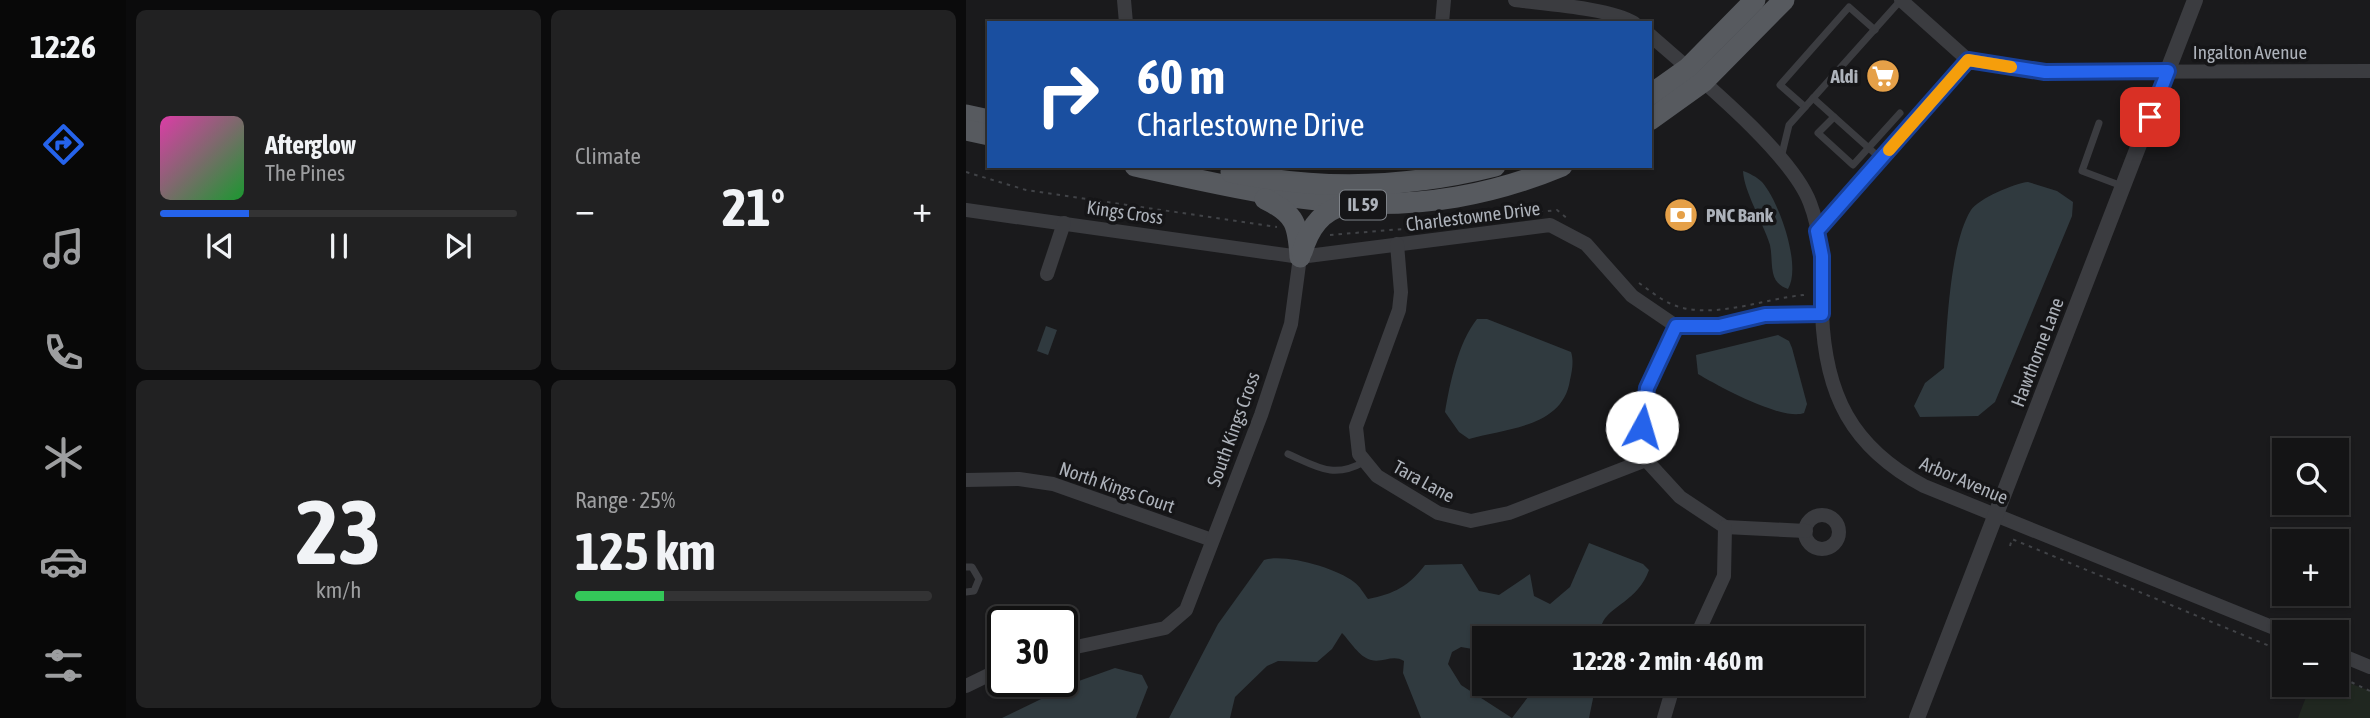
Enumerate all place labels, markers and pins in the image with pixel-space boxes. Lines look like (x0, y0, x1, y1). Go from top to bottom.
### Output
supermarket icon: Aldi (1864, 57, 1902, 95)
place label: Aldi (1829, 65, 1858, 87)
pin (2120, 87, 2180, 147)
bank icon: PNC Bank (1662, 196, 1700, 234)
place label: PNC Bank (1706, 204, 1774, 226)

